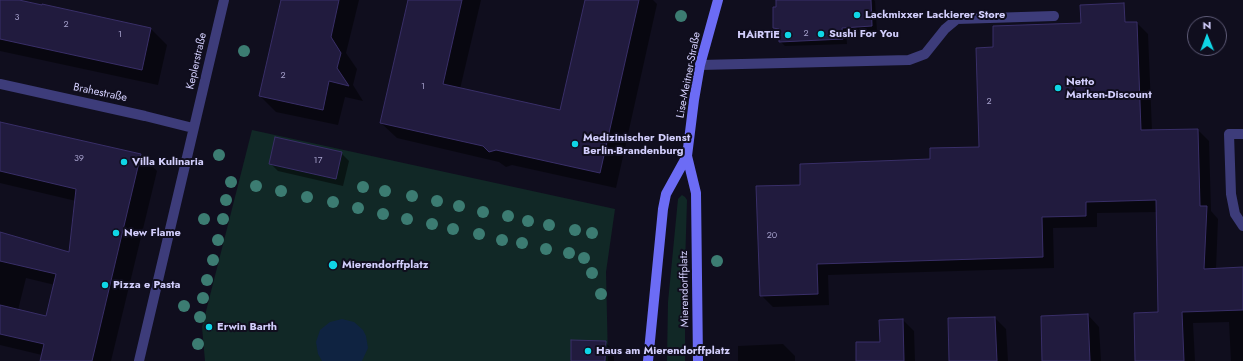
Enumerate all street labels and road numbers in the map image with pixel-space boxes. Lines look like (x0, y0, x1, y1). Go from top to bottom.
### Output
street label: Keplerstraße (184, 31, 210, 91)
street label: Lise-Meitner-Straße (674, 31, 704, 119)
street label: Brahestraße (72, 81, 128, 105)
street label: Mierendorffplatz (678, 251, 692, 327)

